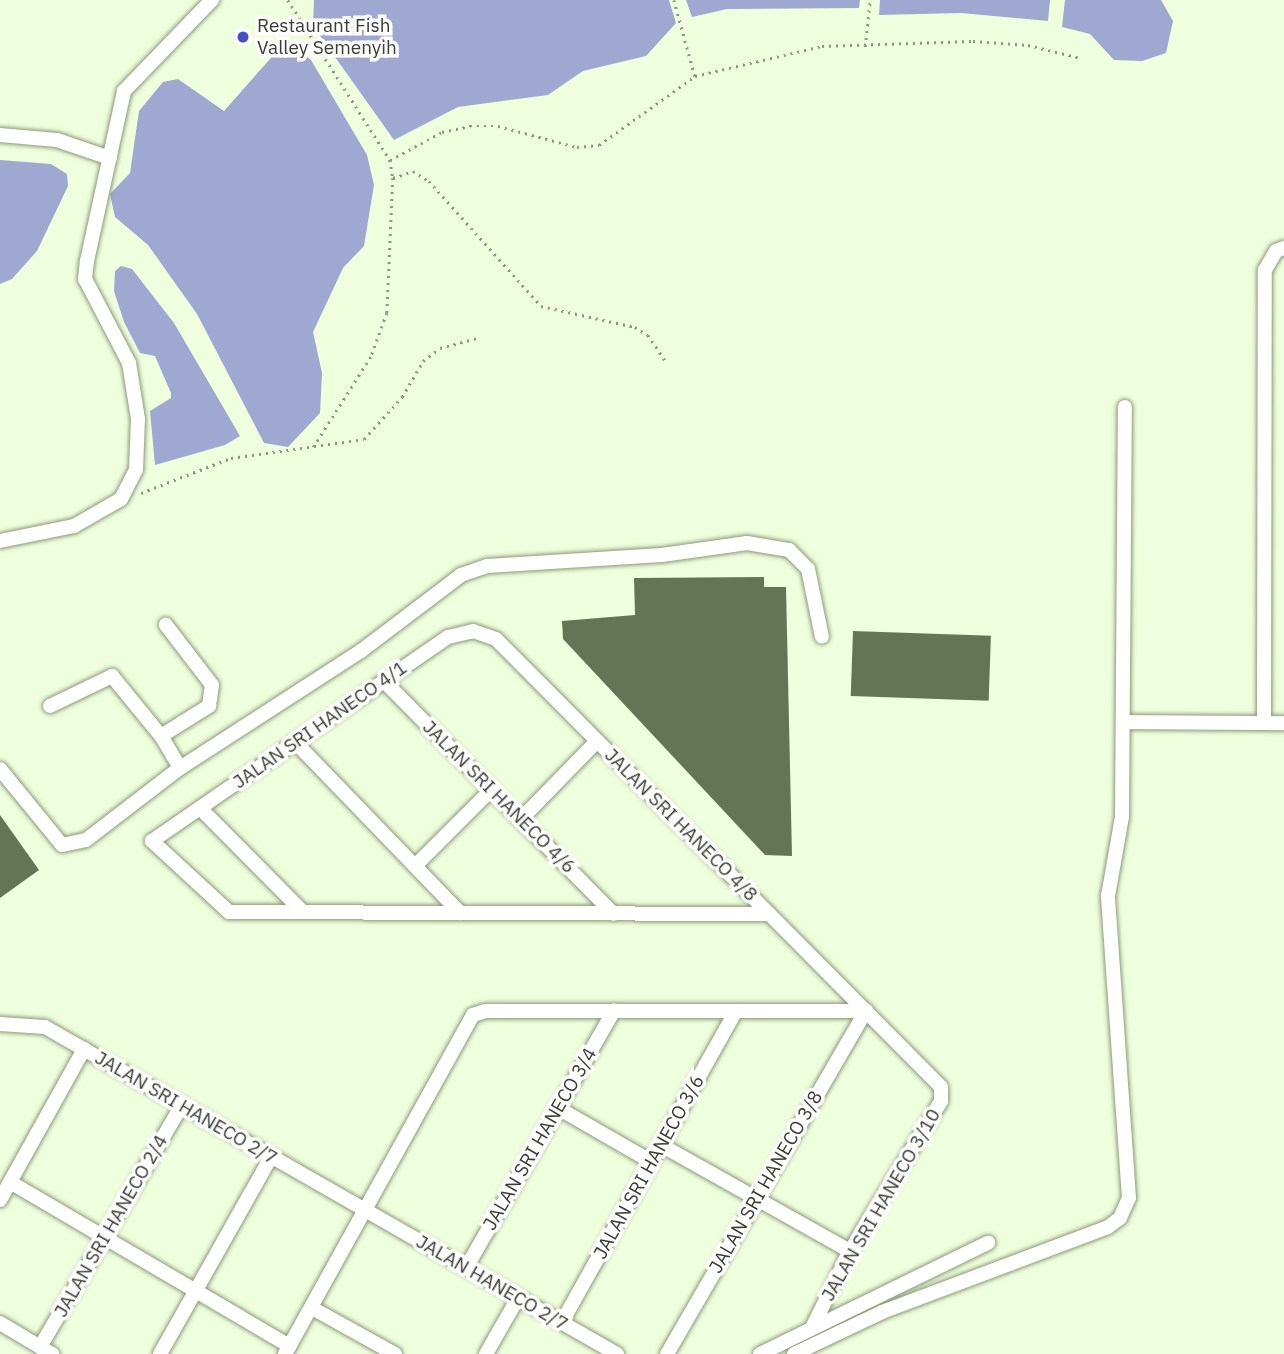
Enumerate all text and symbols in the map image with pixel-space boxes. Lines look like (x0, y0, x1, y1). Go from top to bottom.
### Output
place label: Restaurant Fish Valley Semenyih (257, 15, 397, 59)
marker: Restaurant Fish Valley Semenyih (235, 29, 251, 45)
street label: JALAN SRI HANECO 4/1 (229, 656, 411, 794)
street label: JALAN SRI HANECO 4/6 (418, 716, 580, 878)
street label: JALAN SRI HANECO 4/8 (600, 744, 762, 906)
street label: JALAN SRI HANECO 3/4 (478, 1044, 602, 1234)
street label: JALAN SRI HANECO 2/7 (91, 1046, 281, 1170)
street label: JALAN SRI HANECO 3/6 (589, 1071, 709, 1263)
street label: JALAN SRI HANECO 3/8 (704, 1087, 828, 1277)
street label: JALAN SRI HANECO 3/10 (817, 1105, 945, 1305)
street label: JALAN SRI HANECO 2/4 (49, 1131, 173, 1321)
street label: JALAN HANECO 2/7 (412, 1230, 572, 1336)

